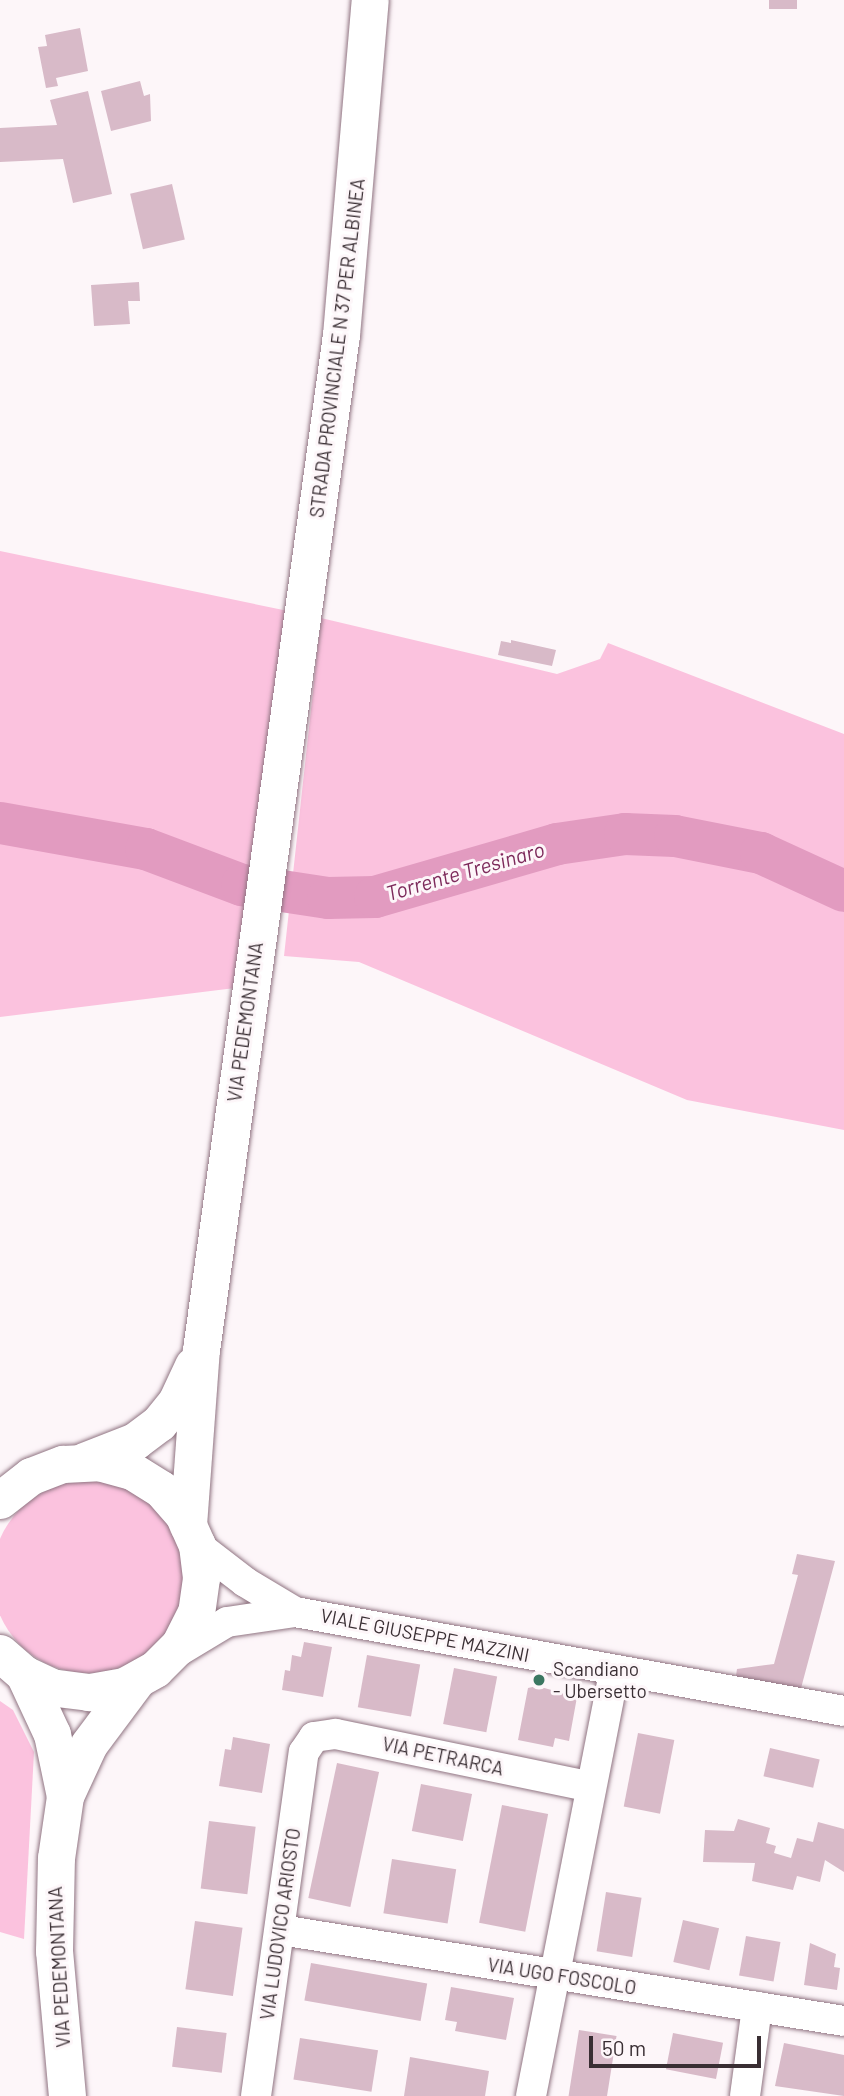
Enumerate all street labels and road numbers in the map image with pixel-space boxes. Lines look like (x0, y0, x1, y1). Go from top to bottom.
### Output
street label: STRADA PROVINCIALE N 37 PER ALBINEA (305, 177, 369, 519)
street label: VIA PEDEMONTANA (222, 941, 268, 1103)
street label: VIALE GIUSEPPE MAZZINI (319, 1604, 531, 1666)
street label: VIA PETRARCA (380, 1732, 506, 1780)
street label: VIA LUDOVICO ARIOSTO (255, 1827, 305, 2021)
street label: VIA PEDEMONTANA (43, 1886, 75, 2048)
street label: VIA UGO FOSCOLO (486, 1953, 638, 1999)

